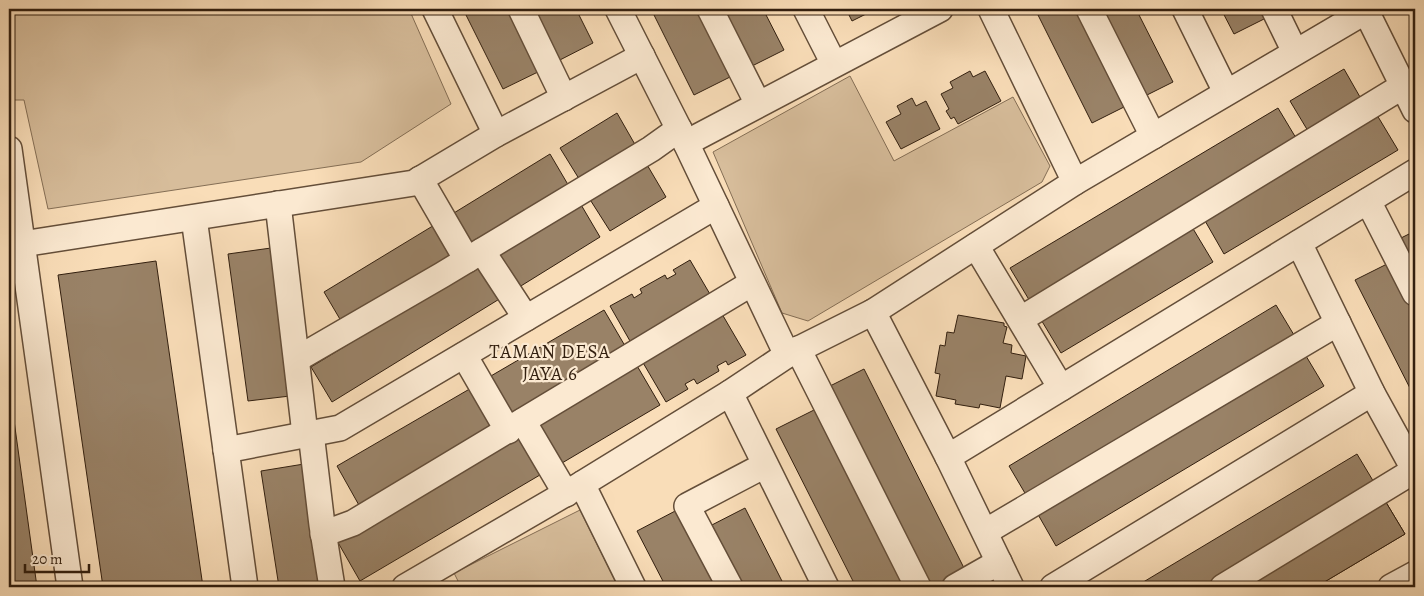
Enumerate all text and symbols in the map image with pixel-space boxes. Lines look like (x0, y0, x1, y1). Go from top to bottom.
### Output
district label: TAMAN DESA JAYA 6 (489, 339, 611, 387)
scale bar (25, 541, 89, 573)
text: 20 m (32, 549, 63, 569)

